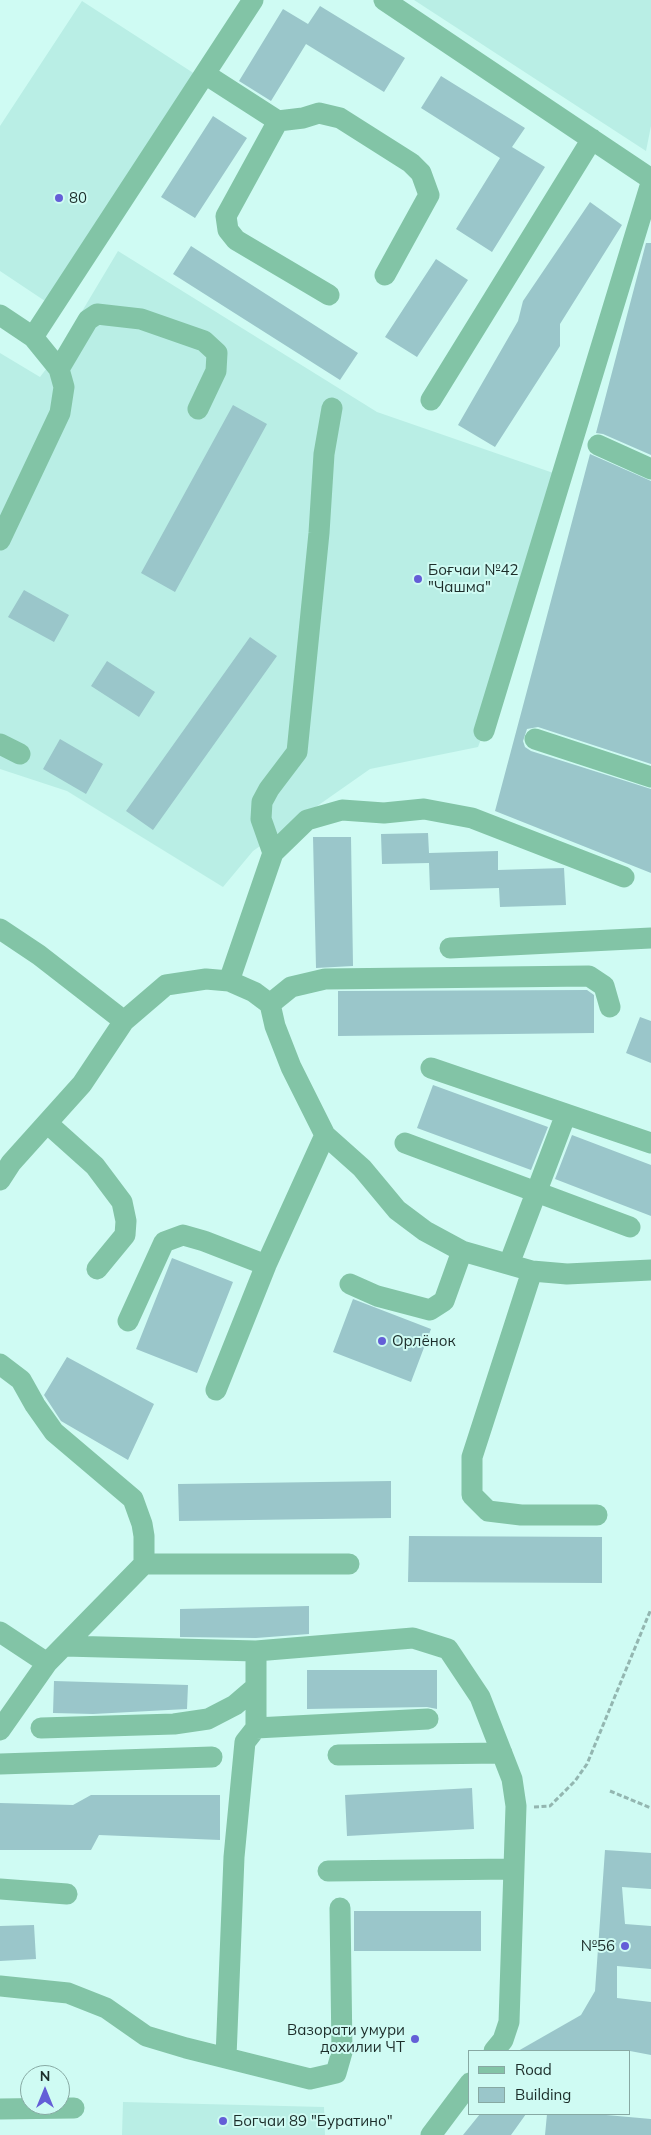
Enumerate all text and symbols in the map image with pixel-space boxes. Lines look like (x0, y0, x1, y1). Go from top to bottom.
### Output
place label: 80 (69, 189, 87, 207)
marker: 80 (53, 192, 65, 204)
place label: Боғчаи №42 "Чашма" (428, 561, 519, 596)
marker: Боғчаи №42 "Чашма" (412, 573, 424, 585)
place label: Орлёнок (392, 1332, 455, 1350)
marker: Орлёнок (376, 1335, 388, 1347)
place label: №56 (581, 1937, 615, 1955)
marker: №56 (619, 1940, 631, 1952)
place label: Вазорати умури дохилии ЧТ (287, 2021, 405, 2056)
marker: Вазорати умури дохилии ЧТ (409, 2033, 421, 2045)
legend (468, 2050, 631, 2115)
text: Road (515, 2060, 552, 2079)
north arrow (20, 2065, 70, 2115)
text: N (40, 2067, 50, 2085)
text: Building (515, 2085, 571, 2104)
place label: Богчаи 89 "Буратино" (233, 2112, 393, 2130)
marker: Богчаи 89 "Буратино" (217, 2115, 229, 2127)

